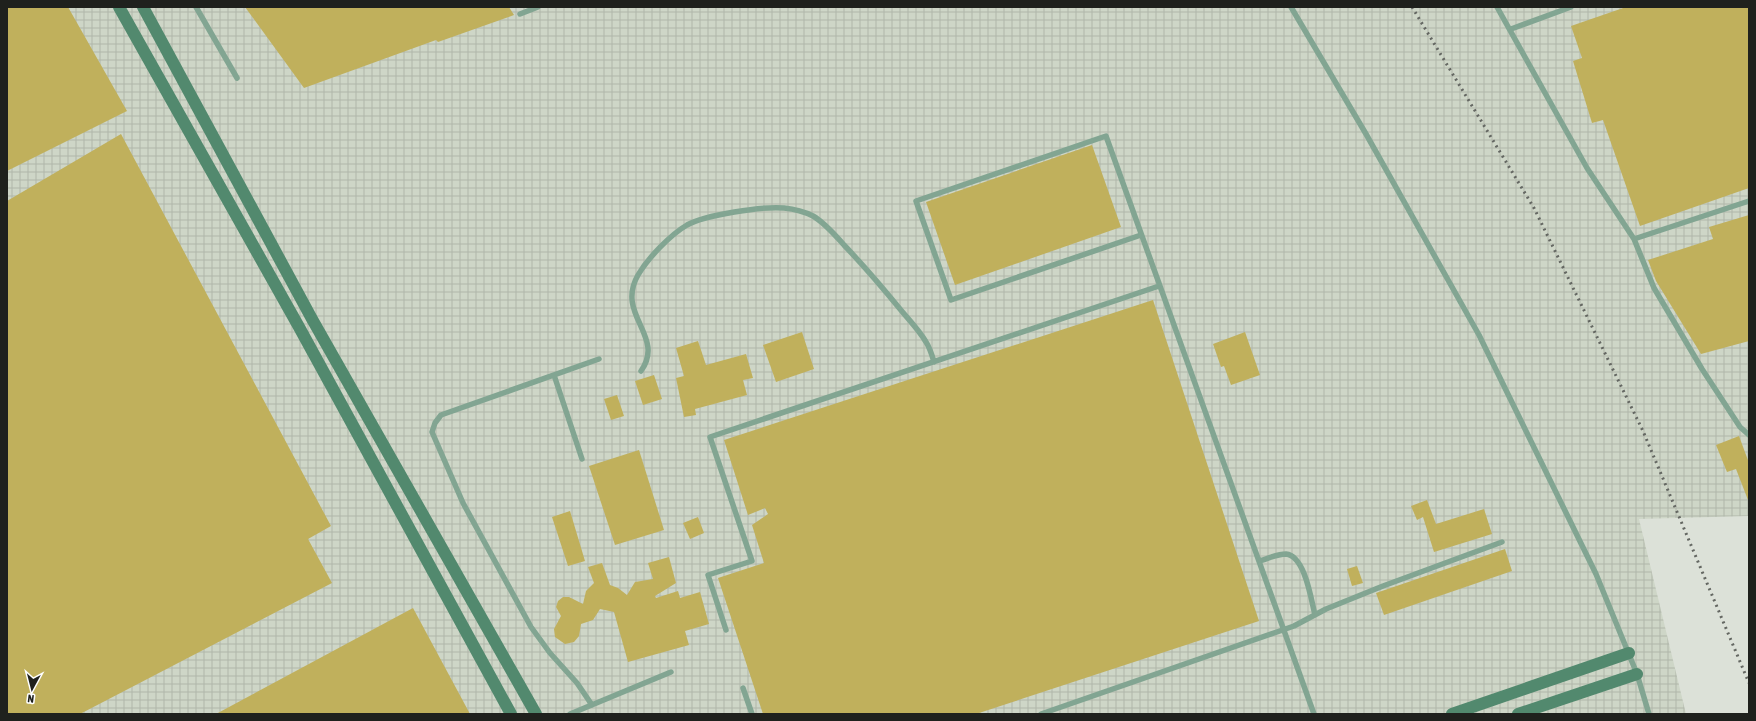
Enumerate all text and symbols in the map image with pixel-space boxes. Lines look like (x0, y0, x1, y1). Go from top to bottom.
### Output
north arrow (12, 669, 52, 709)
text: N (27, 693, 35, 705)

